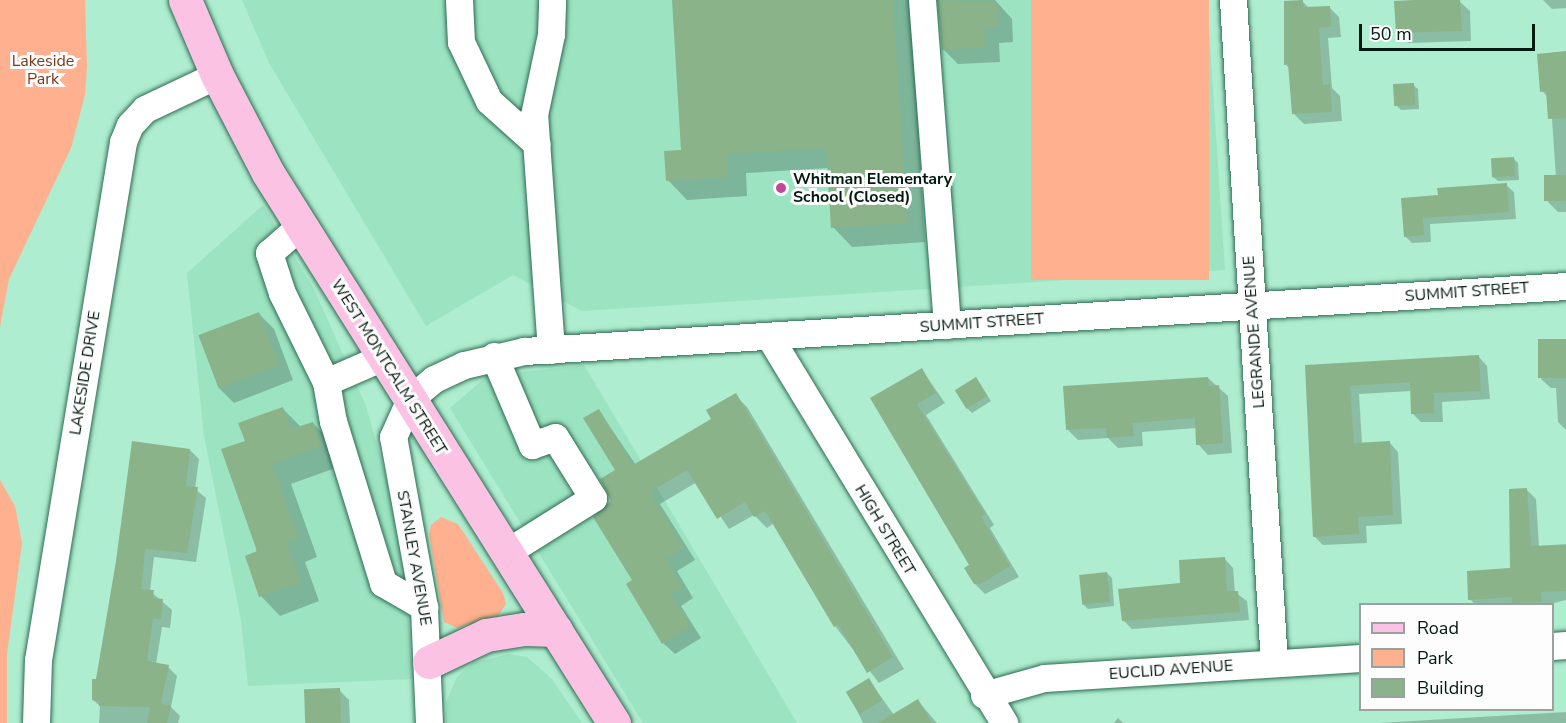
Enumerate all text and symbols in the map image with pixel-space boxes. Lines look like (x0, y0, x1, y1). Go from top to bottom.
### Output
scale bar (1362, 12, 1538, 50)
text: 50 m (1370, 22, 1412, 46)
park label: Lakeside Park (12, 51, 74, 89)
place label: Whitman Elementary School (Closed) (793, 169, 952, 207)
marker: Whitman Elementary School (Closed) (774, 181, 788, 195)
street label: LEGRANDE AVENUE (1239, 255, 1269, 409)
street label: WEST MONTCALM STREET (327, 276, 451, 458)
street label: SUMMIT STREET (1404, 278, 1530, 306)
street label: SUMMIT STREET (919, 309, 1045, 337)
street label: LAKESIDE DRIVE (66, 310, 104, 436)
street label: HIGH STREET (850, 481, 920, 579)
street label: STANLEY AVENUE (393, 489, 435, 627)
legend (1359, 603, 1554, 711)
text: Road (1417, 616, 1459, 640)
text: Park (1417, 646, 1453, 670)
street label: EUCLID AVENUE (1108, 656, 1234, 684)
text: Building (1417, 676, 1484, 700)

